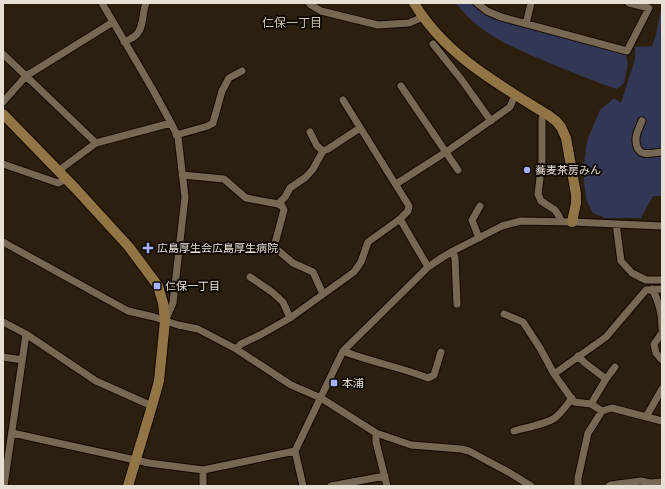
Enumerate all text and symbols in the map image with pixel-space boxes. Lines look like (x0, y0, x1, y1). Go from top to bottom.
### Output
district label: 仁保一丁目 (262, 15, 322, 30)
place label: 蕎麦茶房みん (535, 163, 601, 177)
marker: 蕎麦茶房みん (522, 165, 532, 175)
place label: 広島厚生会広島厚生病院 (157, 241, 278, 255)
marker: 広島厚生会広島厚生病院 (142, 242, 154, 254)
place label: 仁保一丁目 (165, 279, 220, 293)
marker: 仁保一丁目 (152, 281, 162, 291)
place label: 本浦 (342, 376, 364, 390)
marker: 本浦 (329, 378, 339, 388)

